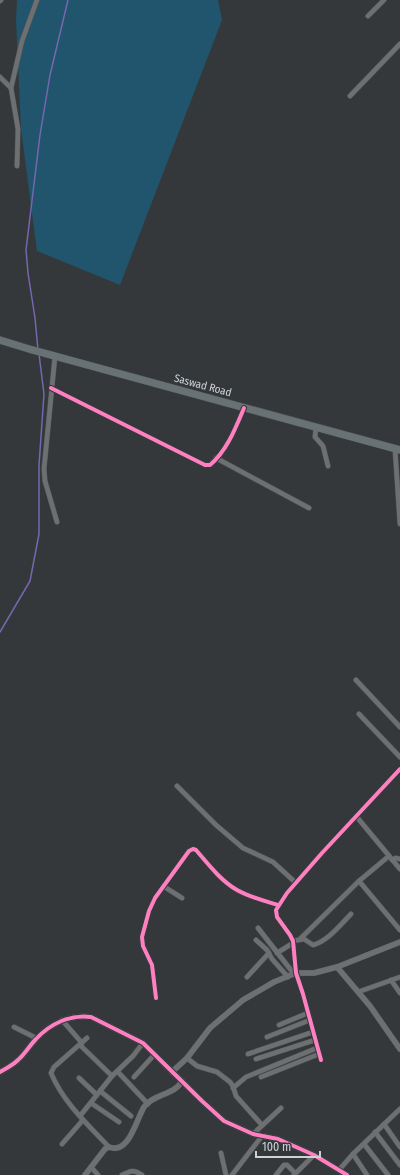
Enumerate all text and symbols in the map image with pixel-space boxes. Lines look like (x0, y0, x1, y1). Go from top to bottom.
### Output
street label: Saswad Road (173, 372, 233, 399)
scale bar (256, 1133, 320, 1159)
text: 100 m (262, 1140, 291, 1154)

